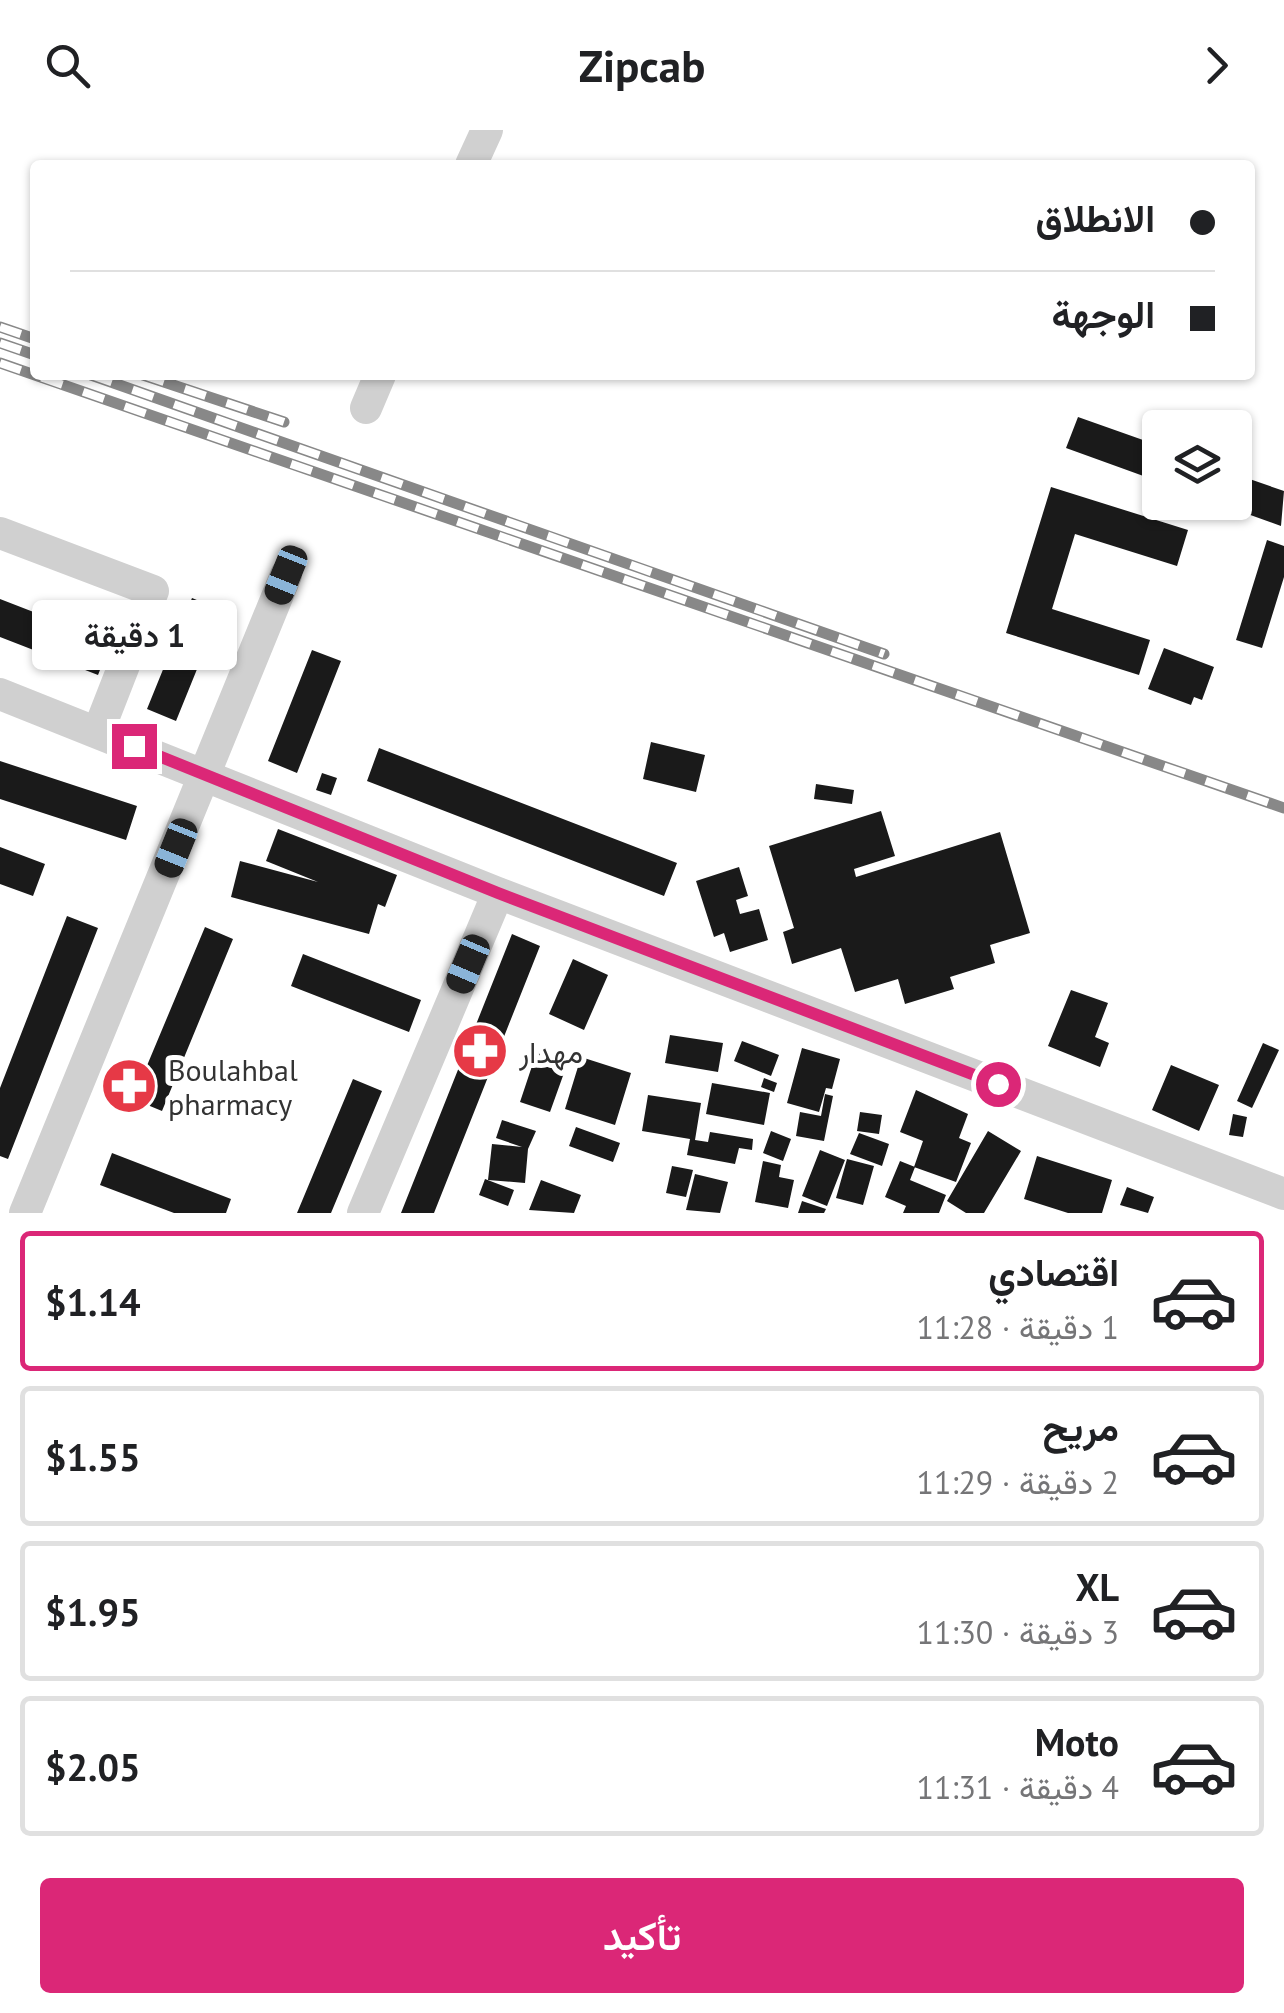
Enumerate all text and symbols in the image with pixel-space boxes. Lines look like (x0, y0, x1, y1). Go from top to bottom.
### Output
text: Zipcab (579, 36, 705, 94)
icon: search (40, 38, 95, 93)
icon: forward (1189, 38, 1244, 93)
text: الانطلاق (1036, 193, 1155, 242)
text: الوجهة (1052, 289, 1155, 338)
map controls (1142, 410, 1252, 520)
button: layers (1142, 410, 1252, 520)
car (261, 542, 311, 608)
callout: 1 دقيقة (32, 601, 236, 671)
text: 1 دقيقة (84, 614, 185, 656)
route end (112, 724, 157, 769)
car (151, 815, 201, 881)
car (442, 931, 494, 997)
pharmacy icon: مهدار (450, 1021, 510, 1081)
place label: مهدار (518, 1032, 583, 1071)
place label: Boulahbal pharmacy (168, 1050, 298, 1123)
pharmacy icon: Boulahbal pharmacy (99, 1056, 159, 1116)
route start (976, 1062, 1021, 1107)
text: اقتصادي (988, 1247, 1119, 1296)
icon: car (1149, 1256, 1239, 1346)
text: $1.14 (45, 1277, 141, 1326)
text: 1 دقيقة · 11:28 (917, 1306, 1119, 1348)
text: مريح (1043, 1402, 1119, 1451)
icon: car (1149, 1411, 1239, 1501)
text: $1.55 (45, 1432, 141, 1481)
text: 2 دقيقة · 11:29 (917, 1461, 1119, 1503)
text: XL (1075, 1562, 1119, 1611)
icon: car (1149, 1566, 1239, 1656)
text: $1.95 (45, 1587, 141, 1636)
text: 3 دقيقة · 11:30 (917, 1611, 1119, 1653)
text: Moto (1035, 1717, 1119, 1766)
icon: car (1149, 1721, 1239, 1811)
text: $2.05 (45, 1742, 141, 1791)
text: 4 دقيقة · 11:31 (917, 1766, 1119, 1808)
button: تأكيد (40, 1878, 1244, 1993)

